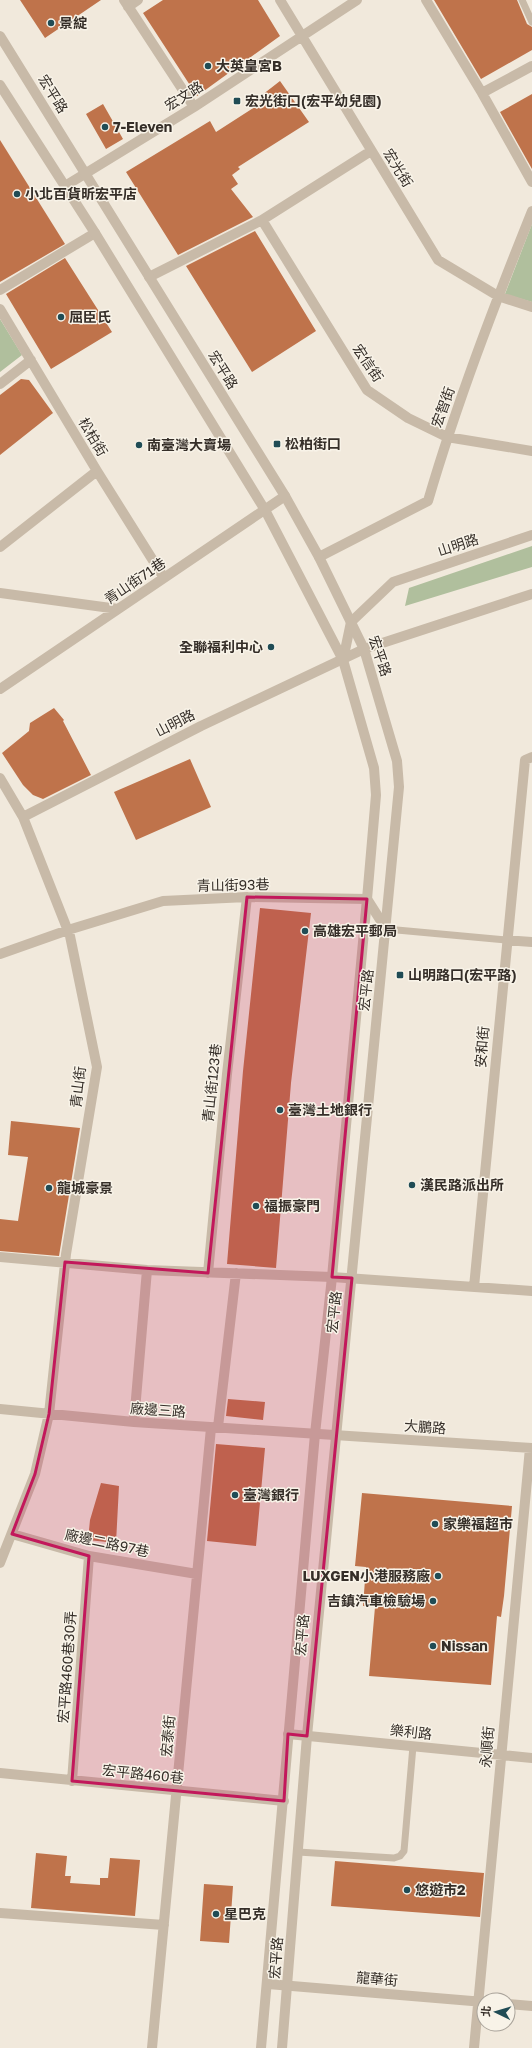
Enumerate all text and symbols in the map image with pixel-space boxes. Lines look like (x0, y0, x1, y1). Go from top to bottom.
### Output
place label: 景綻 (59, 14, 87, 31)
marker: 景綻 (46, 18, 56, 28)
place label: 大英皇宮B (216, 57, 282, 74)
marker: 大英皇宮B (203, 61, 213, 71)
street label: 宏平路 (35, 71, 72, 116)
street label: 宏文路 (161, 77, 206, 114)
place label: 宏光街口(宏平幼兒園) (245, 92, 382, 109)
marker: 宏光街口(宏平幼兒園) (232, 96, 242, 106)
place label: 7-Eleven (113, 118, 172, 135)
marker: 7-Eleven (100, 122, 110, 132)
street label: 宏光街 (380, 145, 417, 190)
place label: 小北百貨昕宏平店 (25, 185, 137, 202)
marker: 小北百貨昕宏平店 (12, 189, 22, 199)
place label: 屈臣氏 (69, 308, 111, 325)
marker: 屈臣氏 (56, 312, 66, 322)
street label: 宏信街 (350, 341, 387, 385)
street label: 宏平路 (205, 347, 242, 392)
street label: 宏智街 (427, 384, 458, 429)
street label: 松柏街 (75, 414, 112, 459)
place label: 松柏街口 (285, 435, 341, 452)
place label: 南臺灣大賣場 (147, 436, 231, 453)
marker: 松柏街口 (272, 439, 282, 449)
marker: 南臺灣大賣場 (134, 440, 144, 450)
street label: 山明路 (435, 530, 480, 559)
street label: 青山街71巷 (101, 554, 169, 607)
street label: 宏平路 (366, 633, 395, 678)
place label: 全聯福利中心 (179, 638, 263, 655)
marker: 全聯福利中心 (266, 642, 276, 652)
street label: 山明路 (152, 705, 197, 740)
street label: 青山街93巷 (197, 875, 269, 894)
place label: 高雄宏平郵局 (313, 922, 397, 939)
marker: 高雄宏平郵局 (300, 926, 310, 936)
place label: 山明路口(宏平路) (408, 966, 517, 983)
street label: 宏平路 (355, 968, 376, 1012)
marker: 山明路口(宏平路) (395, 970, 405, 980)
street label: 安和街 (471, 1025, 492, 1069)
street label: 青山街123巷 (199, 1043, 224, 1123)
street label: 青山街 (67, 1065, 88, 1109)
place label: 臺灣土地銀行 (288, 1101, 372, 1118)
marker: 臺灣土地銀行 (275, 1105, 285, 1115)
place label: 漢民路派出所 (420, 1176, 504, 1193)
place label: 龍城豪景 (57, 1179, 113, 1196)
marker: 漢民路派出所 (407, 1180, 417, 1190)
marker: 龍城豪景 (44, 1183, 54, 1193)
place label: 福振豪門 (264, 1197, 320, 1214)
marker: 福振豪門 (251, 1201, 261, 1211)
street label: 宏平路 (323, 1290, 344, 1334)
street label: 廠邊三路 (130, 1399, 187, 1420)
street label: 大鵬路 (403, 1417, 447, 1436)
place label: 臺灣銀行 (243, 1486, 299, 1503)
marker: 臺灣銀行 (230, 1490, 240, 1500)
place label: 家樂福超市 (443, 1515, 513, 1532)
marker: 家樂福超市 (430, 1519, 440, 1529)
street label: 廠邊二路97巷 (63, 1525, 151, 1560)
place label: LUXGEN小港服務廠 (302, 1567, 430, 1584)
marker: LUXGEN小港服務廠 (433, 1571, 443, 1581)
place label: 吉鎮汽車檢驗場 (327, 1592, 425, 1609)
marker: 吉鎮汽車檢驗場 (428, 1596, 438, 1606)
street label: 宏平路460巷30弄 (54, 1610, 79, 1724)
street label: 宏平路 (291, 1613, 312, 1657)
place label: Nissan (441, 1637, 488, 1654)
marker: Nissan (428, 1641, 438, 1651)
street label: 宏泰街 (157, 1714, 178, 1758)
street label: 樂利路 (389, 1721, 433, 1742)
street label: 永順街 (476, 1725, 497, 1769)
street label: 宏平路460巷 (102, 1761, 185, 1786)
place label: 悠遊市2 (415, 1881, 466, 1898)
marker: 悠遊市2 (402, 1885, 412, 1895)
place label: 星巴克 (224, 1905, 266, 1922)
marker: 星巴克 (211, 1909, 221, 1919)
street label: 宏平路 (266, 1936, 285, 1980)
street label: 龍華街 (355, 1968, 399, 1989)
north arrow (476, 1992, 516, 2032)
text: 北 (479, 2005, 492, 2017)

